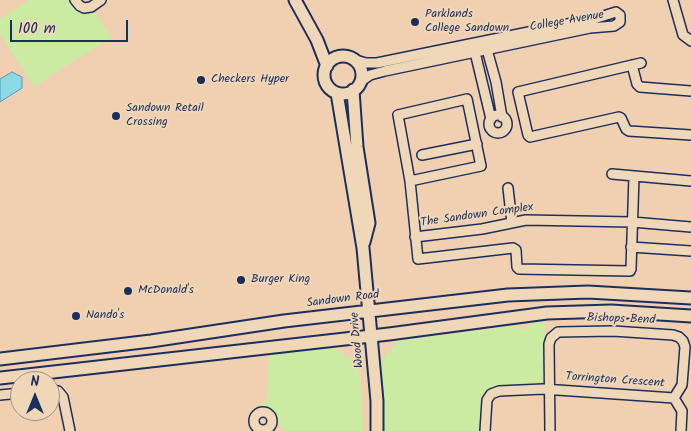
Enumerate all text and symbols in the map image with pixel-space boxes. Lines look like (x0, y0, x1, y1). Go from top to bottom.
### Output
place label: Parklands College Sandown (425, 8, 509, 36)
street label: College Avenue (529, 8, 605, 36)
scale bar (12, 10, 130, 42)
marker: Parklands College Sandown (409, 16, 421, 28)
text: 100 m (18, 17, 56, 41)
place label: Checkers Hyper (211, 73, 289, 87)
marker: Checkers Hyper (195, 74, 207, 86)
place label: Sandown Retail Crossing (126, 102, 204, 130)
marker: Sandown Retail Crossing (110, 110, 122, 122)
street label: The Sandown Complex (420, 201, 534, 231)
place label: Burger King (251, 273, 310, 287)
marker: Burger King (235, 274, 247, 286)
place label: McDonald's (138, 284, 194, 298)
marker: McDonald's (122, 285, 134, 297)
street label: Sandown Road (306, 288, 380, 312)
place label: Nando's (86, 309, 124, 323)
marker: Nando's (70, 310, 82, 322)
street label: Wood Drive (348, 311, 368, 369)
street label: Bishops Bend (586, 312, 656, 328)
street label: Torrington Crescent (565, 370, 665, 392)
north arrow (10, 371, 60, 421)
text: N (31, 371, 39, 393)

